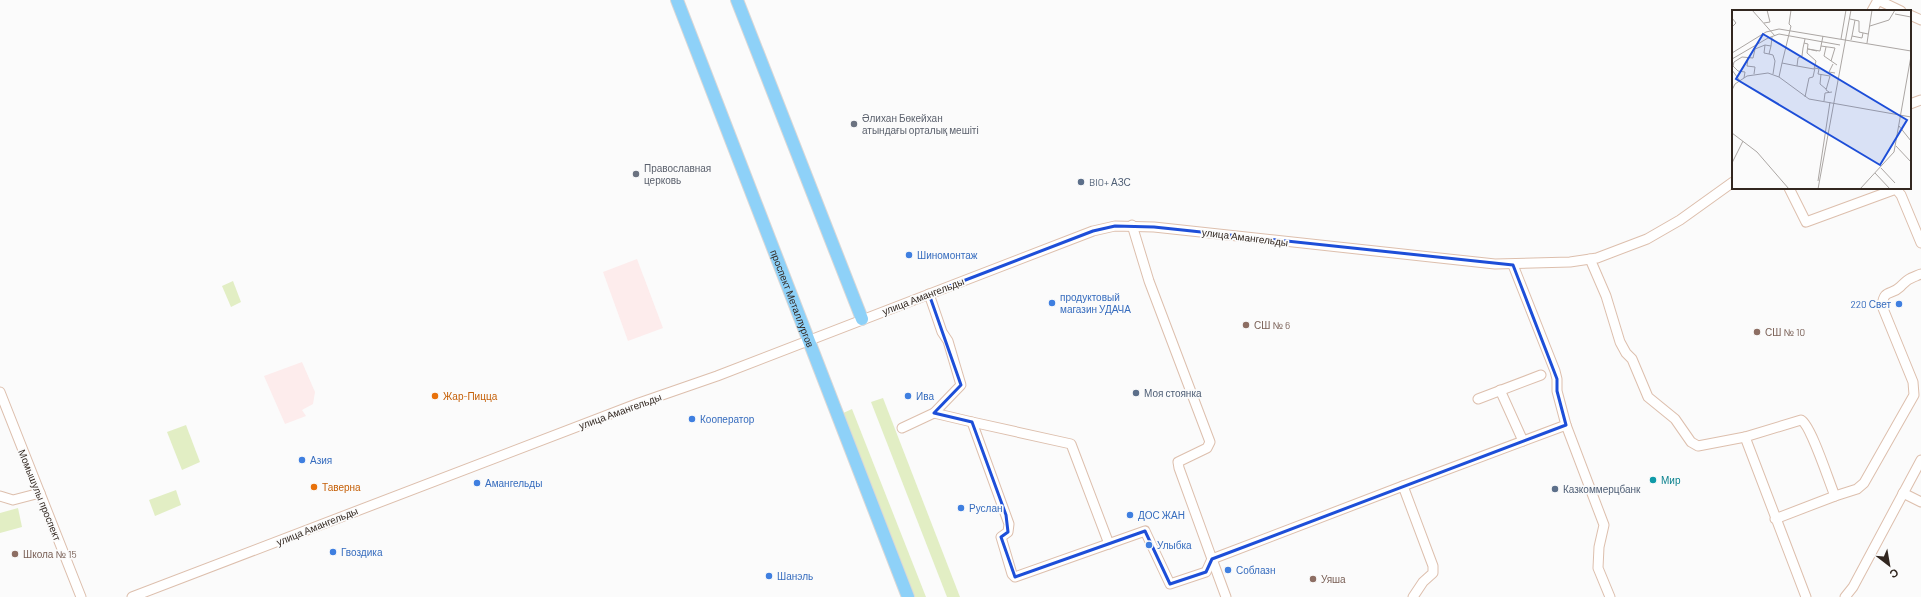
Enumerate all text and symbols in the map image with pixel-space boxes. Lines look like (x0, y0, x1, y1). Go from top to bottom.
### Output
inset map (1732, 10, 1911, 189)
place label: Әлихан Бөкейхан атындағы орталық мешіті (862, 112, 979, 136)
marker: Әлихан Бөкейхан атындағы орталық мешіті (849, 119, 859, 129)
place label: Православная церковь (644, 162, 711, 186)
marker: Православная церковь (631, 169, 641, 179)
place label: BIO+ АЗС (1089, 176, 1131, 188)
marker: BIO+ АЗС (1076, 177, 1086, 187)
street label: улица Амангельды (1201, 226, 1289, 248)
street label: проспект Металлургов (768, 248, 817, 349)
place label: Шиномонтаж (917, 249, 978, 261)
marker: Шиномонтаж (904, 250, 914, 260)
street label: улица Амангельды (880, 275, 966, 317)
place label: продуктовый магазин УДАЧА (1060, 291, 1131, 315)
marker: продуктовый магазин УДАЧА (1047, 298, 1057, 308)
place label: 220 Свет (1850, 298, 1891, 310)
marker: 220 Свет (1894, 299, 1904, 309)
place label: СШ № 6 (1254, 319, 1290, 331)
marker: СШ № 6 (1241, 320, 1251, 330)
place label: СШ № 10 (1765, 326, 1805, 338)
marker: СШ № 10 (1752, 327, 1762, 337)
place label: Моя стоянка (1144, 387, 1202, 399)
marker: Моя стоянка (1131, 388, 1141, 398)
place label: Жар-Пицца (443, 390, 498, 402)
place label: Ива (916, 390, 934, 402)
marker: Жар-Пицца (430, 391, 440, 401)
street label: улица Амангельды (577, 391, 663, 431)
marker: Ива (903, 391, 913, 401)
place label: Кооператор (700, 413, 755, 425)
marker: Кооператор (687, 414, 697, 424)
street label: Момышулы проспект (16, 448, 64, 543)
place label: Азия (310, 454, 332, 466)
marker: Азия (297, 455, 307, 465)
place label: Мир (1661, 474, 1681, 486)
marker: Мир (1648, 475, 1658, 485)
place label: Амангельды (485, 477, 542, 489)
marker: Амангельды (472, 478, 482, 488)
place label: Таверна (322, 481, 361, 493)
marker: Таверна (309, 482, 319, 492)
place label: Казкоммерцбанк (1563, 483, 1641, 495)
marker: Казкоммерцбанк (1550, 484, 1560, 494)
place label: Руслан (969, 502, 1002, 514)
marker: Руслан (956, 503, 966, 513)
street label: улица Амангельды (274, 504, 360, 548)
place label: ДОС ЖАН (1138, 509, 1185, 521)
marker: ДОС ЖАН (1125, 510, 1135, 520)
place label: Улыбка (1157, 539, 1192, 551)
marker: Улыбка (1144, 540, 1154, 550)
north arrow (1869, 545, 1909, 585)
place label: Гвоздика (341, 546, 383, 558)
marker: Гвоздика (328, 547, 338, 557)
place label: Школа № 15 (23, 548, 77, 560)
marker: Школа № 15 (10, 549, 20, 559)
place label: Соблазн (1236, 564, 1275, 576)
marker: Соблазн (1223, 565, 1233, 575)
text: С (1888, 566, 1901, 582)
place label: Шанэль (777, 570, 813, 582)
marker: Шанэль (764, 571, 774, 581)
place label: Уяша (1321, 573, 1346, 585)
marker: Уяша (1308, 574, 1318, 584)

